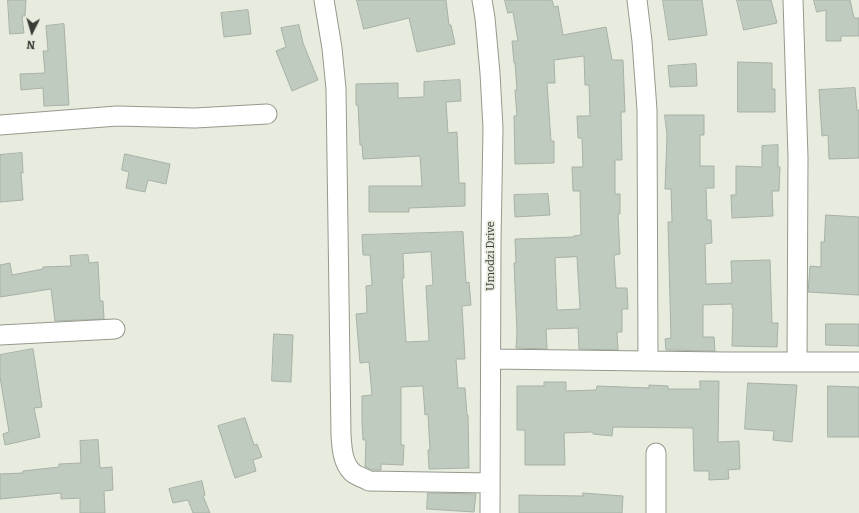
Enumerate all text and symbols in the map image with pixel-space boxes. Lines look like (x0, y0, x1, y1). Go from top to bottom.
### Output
north arrow (12, 12, 52, 52)
text: N (26, 38, 36, 51)
street label: Umodzi Drive (484, 221, 498, 291)

